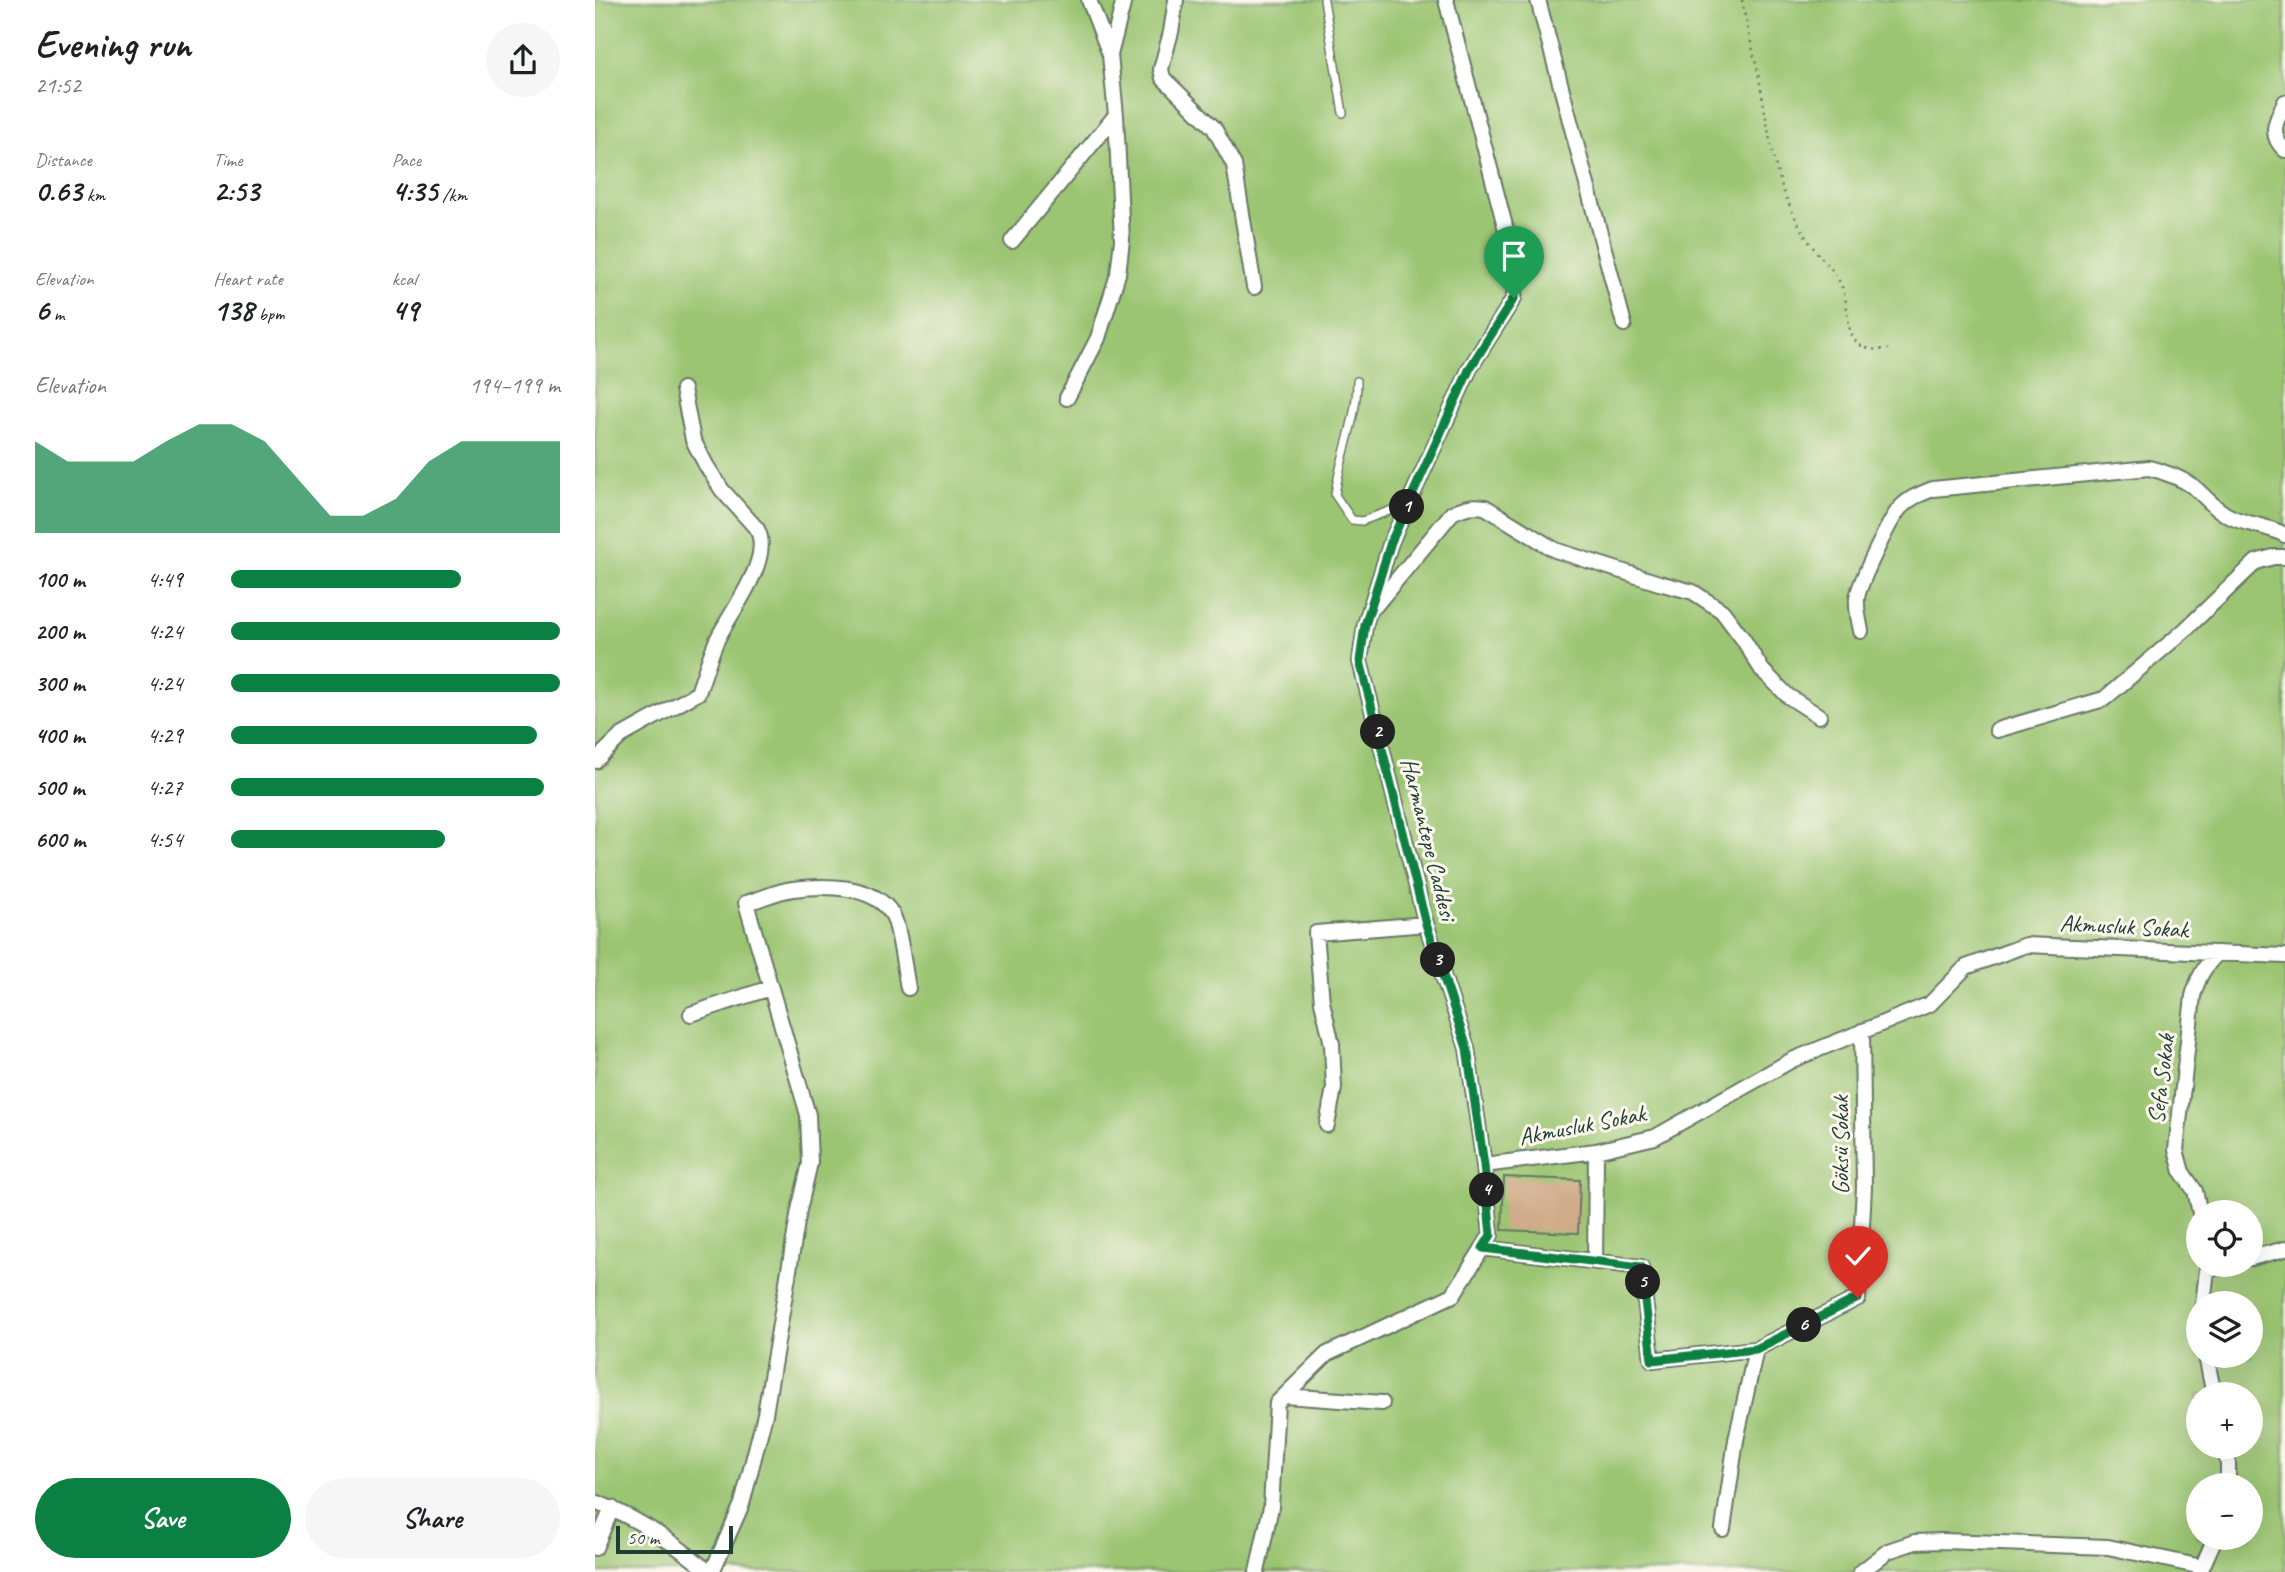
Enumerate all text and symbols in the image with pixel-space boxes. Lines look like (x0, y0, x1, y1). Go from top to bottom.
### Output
text: Evening run (35, 21, 191, 68)
button: share (486, 23, 560, 97)
text: 21:52 (35, 71, 81, 100)
text: Distance (35, 148, 92, 172)
text: Time (213, 148, 242, 172)
text: Pace (392, 148, 421, 172)
text: 0.63 (35, 172, 82, 210)
text: 2:53 (213, 172, 259, 210)
text: 4:35 (392, 172, 438, 210)
text: km (82, 183, 105, 207)
text: /km (438, 183, 467, 207)
pin (1484, 226, 1544, 298)
icon: arrive (1495, 237, 1533, 275)
text: Elevation (35, 267, 93, 291)
text: Heart rate (213, 267, 283, 291)
text: kcal (392, 267, 417, 291)
text: 6 (35, 291, 49, 329)
text: 138 (213, 291, 254, 329)
text: 49 (392, 291, 418, 329)
text: m (49, 302, 64, 326)
text: bpm (254, 302, 285, 326)
text: Elevation (35, 371, 106, 400)
text: 194–199 m (469, 371, 560, 400)
pin: 1 (1389, 490, 1425, 524)
text: 1 (1402, 494, 1411, 518)
text: 100 m (35, 565, 85, 594)
text: 4:49 (147, 565, 183, 594)
text: 200 m (35, 617, 85, 646)
text: 4:24 (147, 617, 183, 646)
text: 300 m (35, 669, 85, 698)
text: 4:24 (147, 669, 183, 698)
pin: 2 (1361, 714, 1395, 750)
text: 2 (1373, 719, 1382, 743)
text: 400 m (35, 721, 85, 750)
text: 4:29 (147, 721, 183, 750)
street label: Harmantepe Caddesi (1394, 755, 1464, 926)
text: 500 m (35, 773, 84, 802)
text: 4:27 (147, 773, 183, 802)
text: 600 m (35, 825, 85, 854)
text: 4:54 (147, 825, 183, 854)
street label: Akmusluk Sokak (2059, 908, 2191, 944)
pin: 3 (1421, 942, 1455, 978)
text: 3 (1433, 947, 1442, 971)
street label: Sefa Sokak (2141, 1031, 2182, 1125)
street label: Göksü Sokak (1825, 1093, 1855, 1194)
street label: Akmusluk Sokak (1516, 1098, 1650, 1152)
pin: 4 (1469, 1172, 1505, 1208)
text: 4 (1482, 1177, 1491, 1201)
map controls (2186, 1200, 2263, 1550)
button: locate (2186, 1200, 2263, 1277)
pin (1828, 1226, 1888, 1298)
icon: check (1839, 1237, 1877, 1275)
pin: 5 (1625, 1264, 1661, 1300)
text: 5 (1638, 1269, 1647, 1293)
button: layers (2186, 1291, 2263, 1368)
pin: 6 (1787, 1308, 1821, 1342)
text: 6 (1799, 1312, 1808, 1336)
button: + (2186, 1382, 2263, 1459)
button: − (2186, 1473, 2263, 1550)
button: Save (35, 1478, 291, 1558)
button: Share (305, 1478, 560, 1558)
scale bar (616, 1523, 733, 1555)
text: 50 m (627, 1526, 659, 1550)

